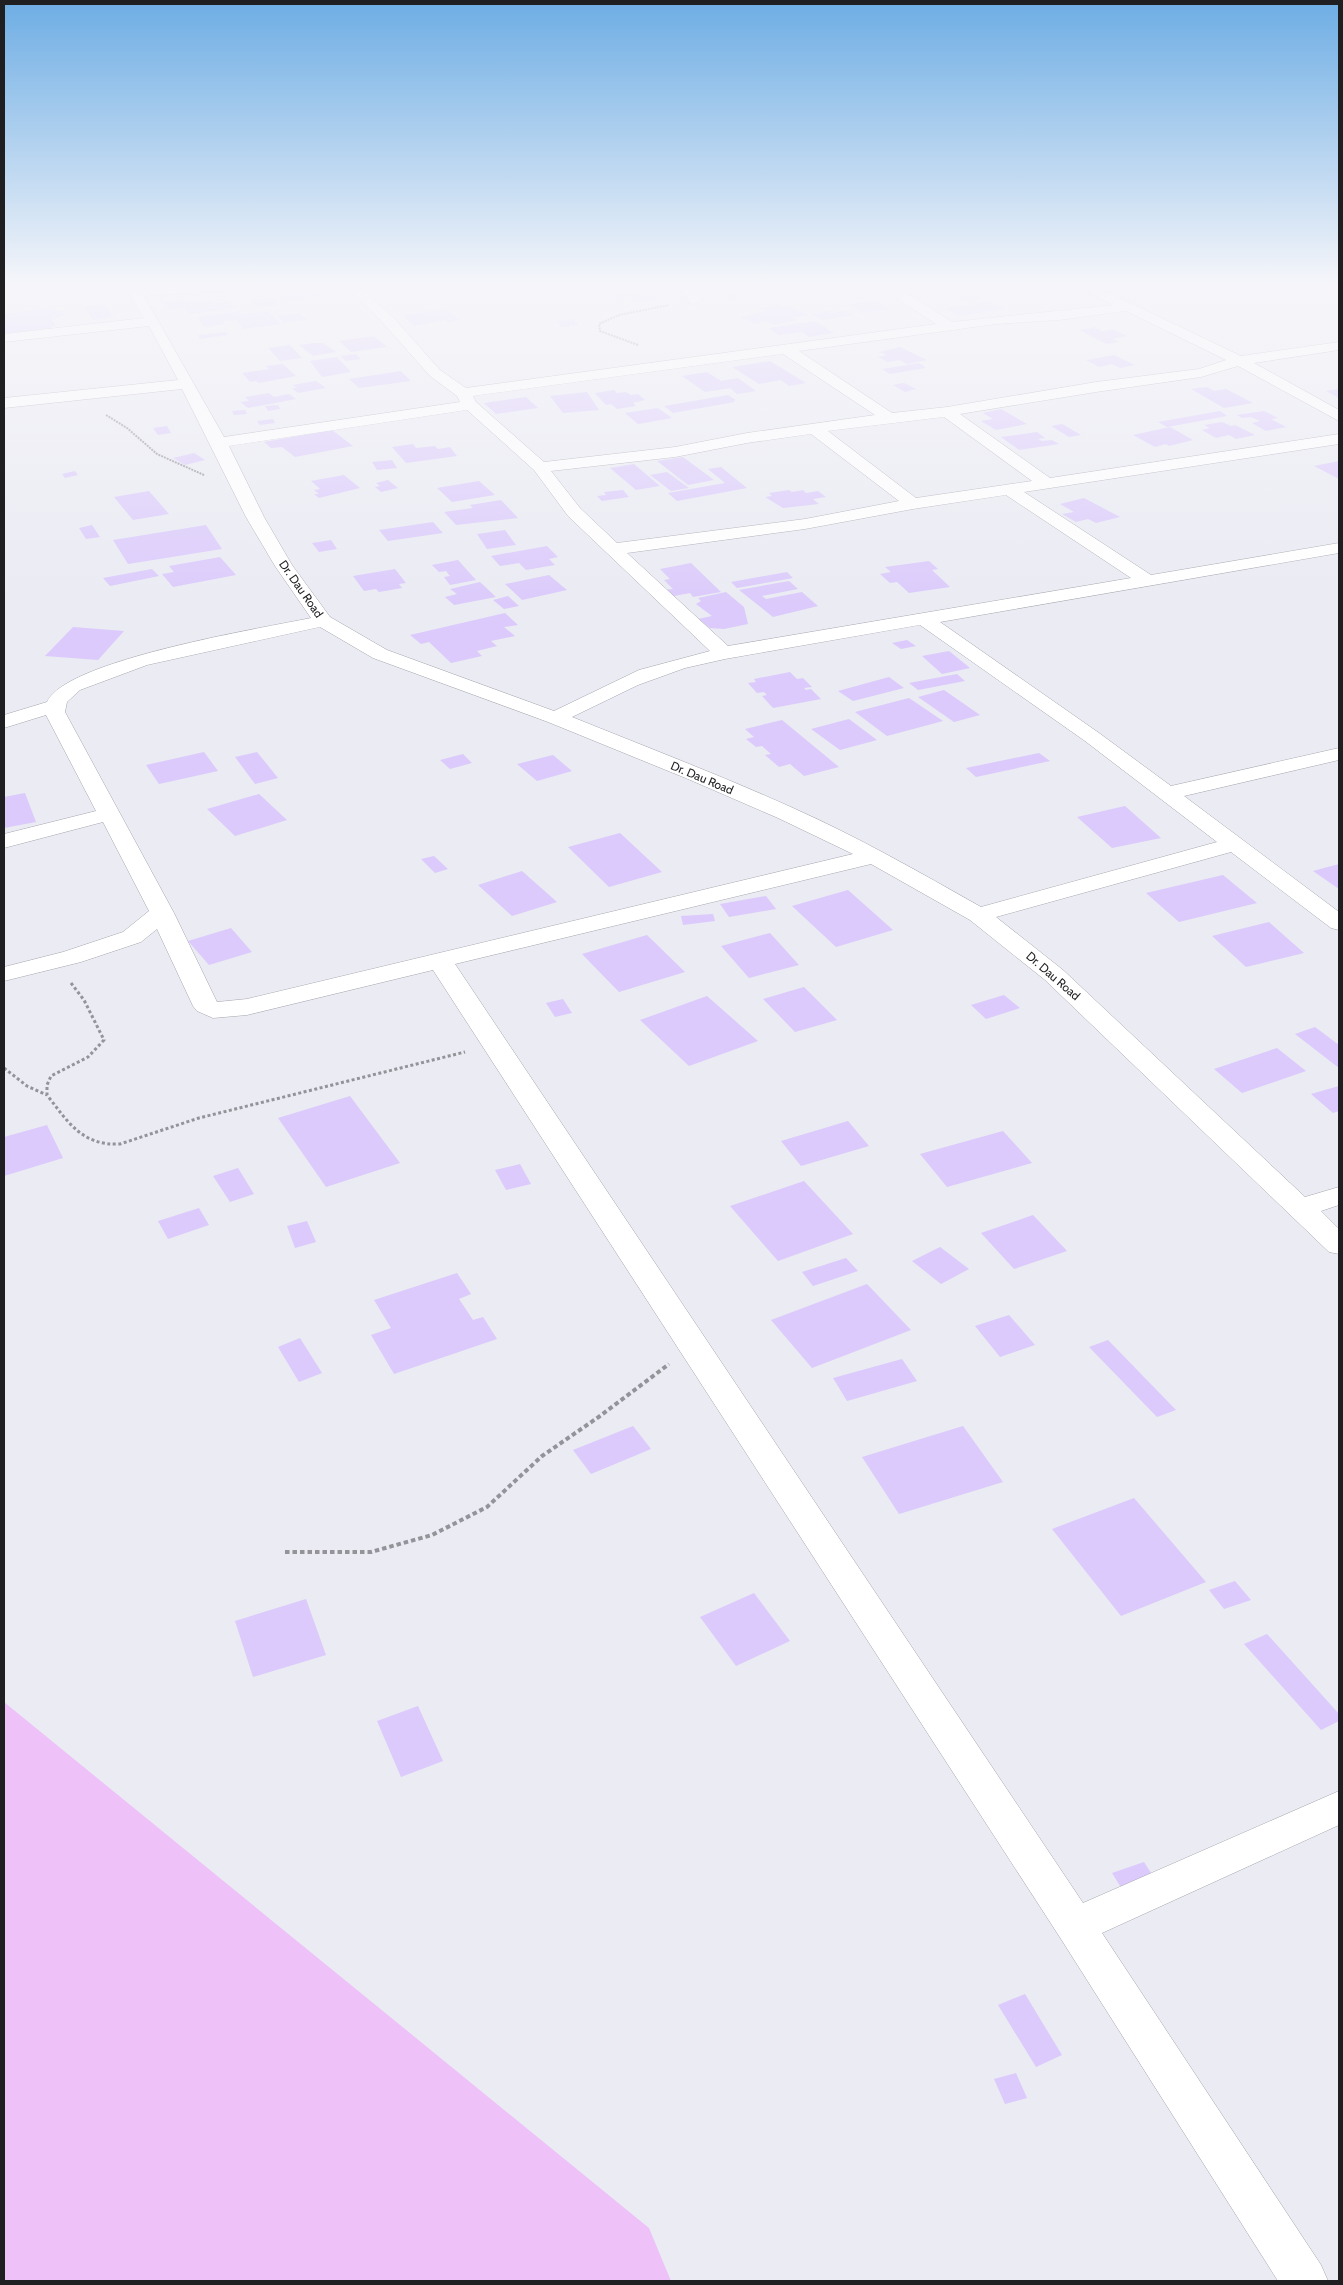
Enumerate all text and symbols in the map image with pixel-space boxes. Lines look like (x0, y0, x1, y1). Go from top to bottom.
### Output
street label: Dr. Dau Road (276, 557, 327, 620)
street label: Dr. Dau Road (669, 758, 736, 797)
street label: Dr. Dau Road (1023, 948, 1083, 1003)

